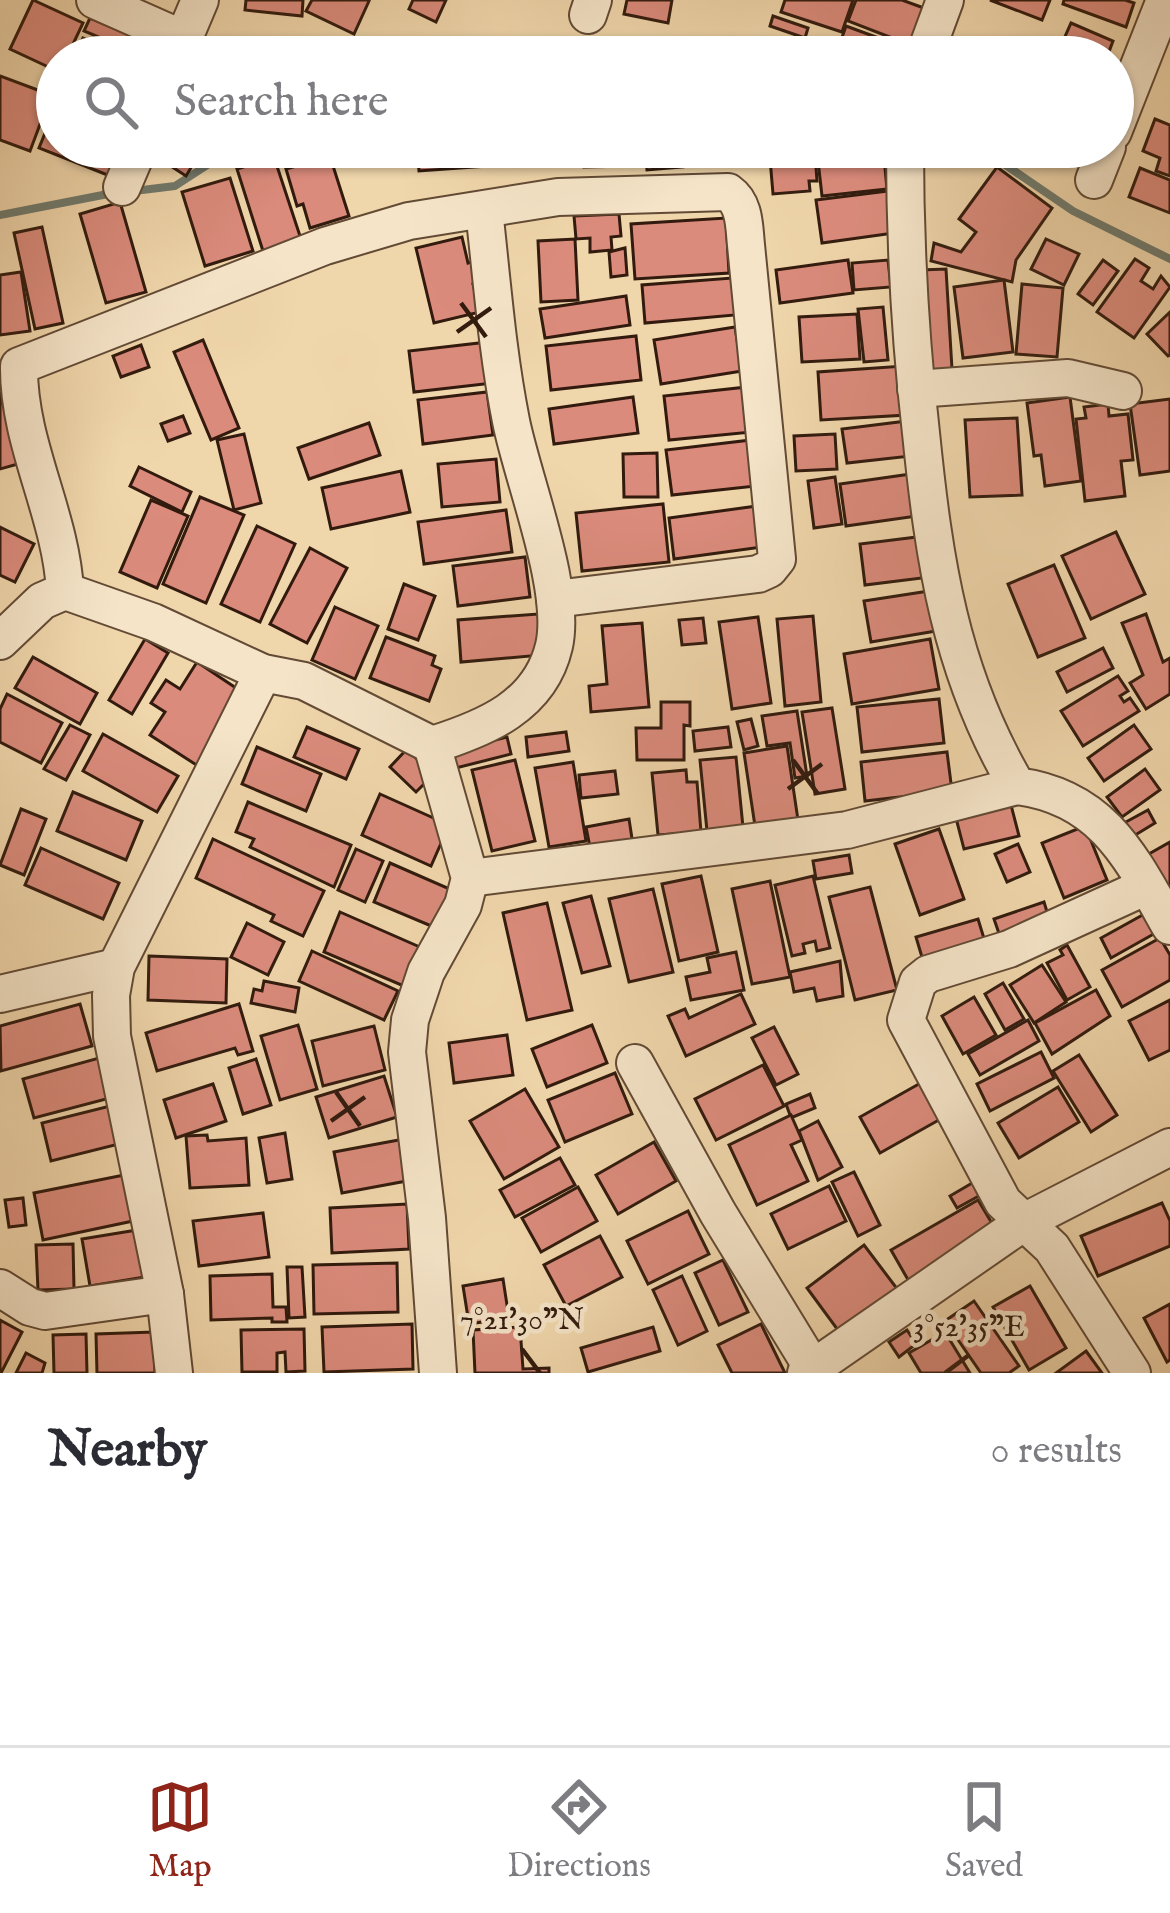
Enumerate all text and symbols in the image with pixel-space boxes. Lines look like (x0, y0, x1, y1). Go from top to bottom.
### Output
search box (36, 36, 1134, 168)
icon: search (78, 69, 144, 135)
text: Search here (174, 74, 388, 131)
text: 7°21'30"N (460, 1302, 584, 1340)
text: 3°52'35"E (913, 1309, 1025, 1347)
text: Nearby (48, 1419, 207, 1484)
text: 0 results (990, 1427, 1122, 1476)
tab: Map (147, 1774, 213, 1888)
tab: Directions (507, 1774, 651, 1888)
tab: Saved (945, 1774, 1023, 1888)

